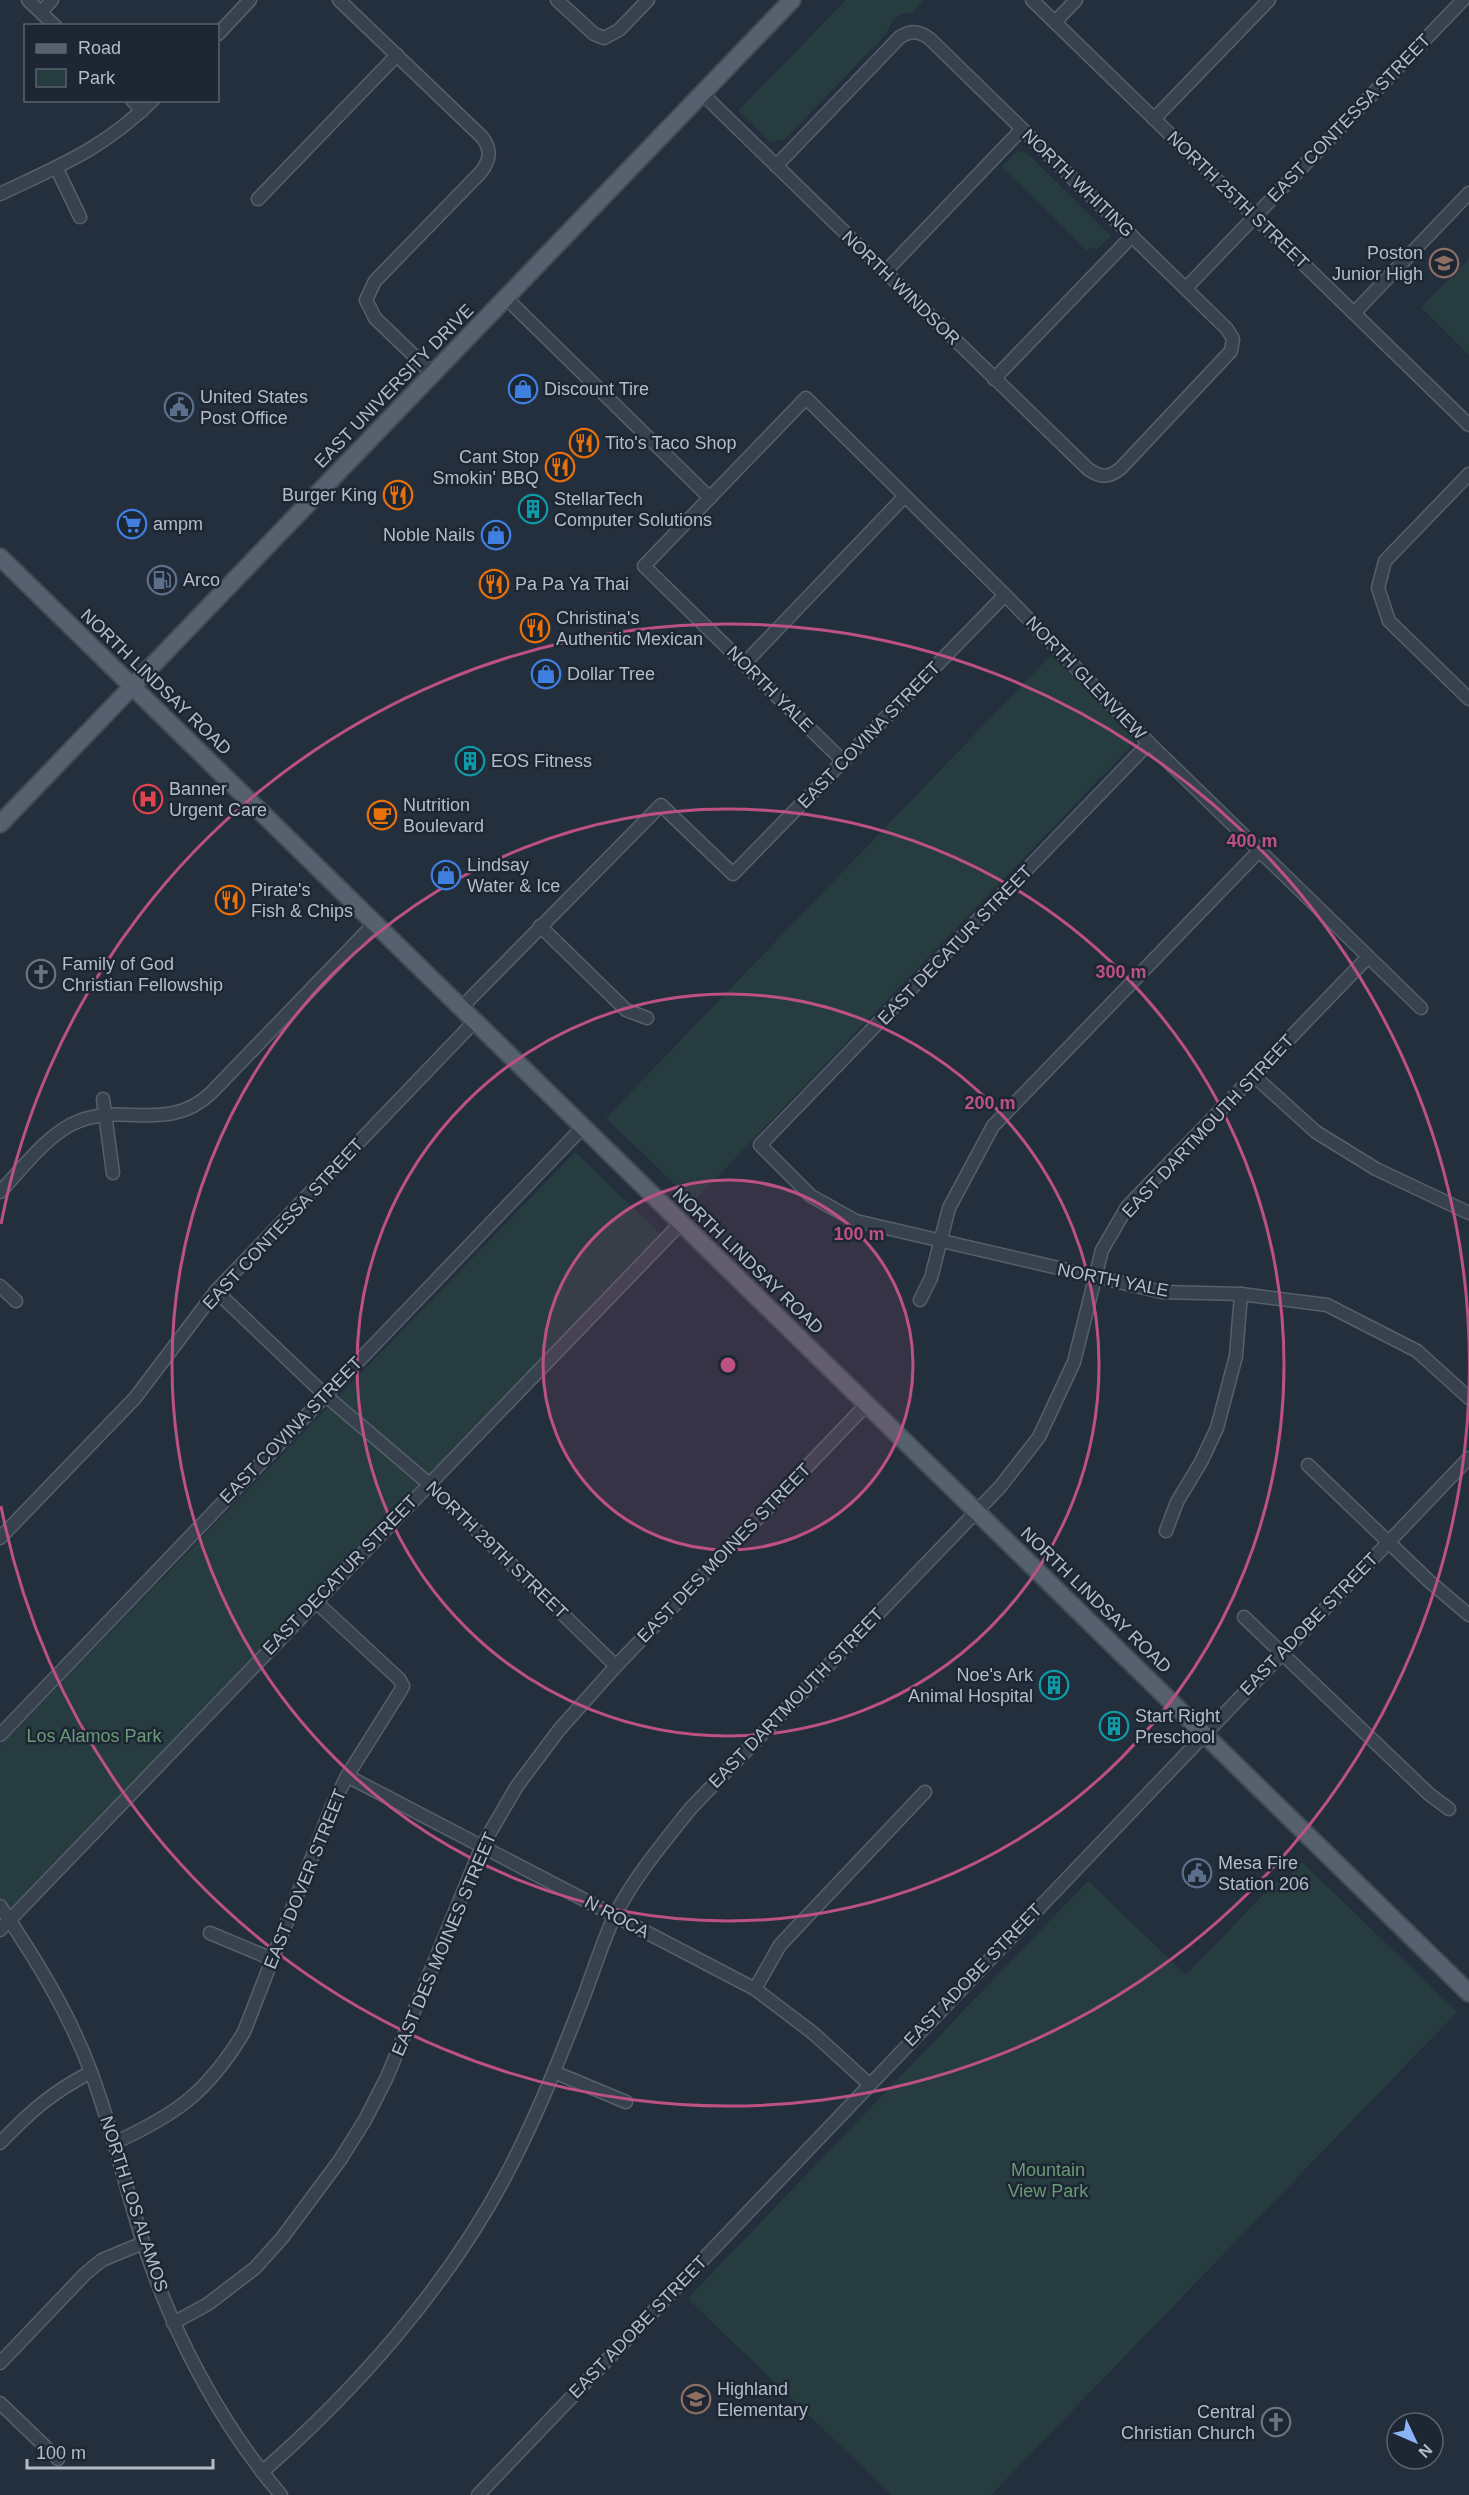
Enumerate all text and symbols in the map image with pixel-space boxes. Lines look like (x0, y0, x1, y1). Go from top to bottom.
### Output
legend (24, 24, 219, 102)
street label: EAST CONTESSA STREET (1263, 30, 1435, 206)
text: Road (78, 38, 121, 58)
text: Park (78, 68, 116, 88)
street label: NORTH WHITING (1018, 125, 1138, 241)
street label: NORTH 25TH STREET (1163, 127, 1313, 273)
street label: NORTH WINDSOR (838, 227, 964, 349)
place label: Poston Junior High (1332, 243, 1423, 284)
school or university icon: Poston Junior High (1428, 247, 1460, 279)
street label: EAST UNIVERSITY DRIVE (311, 300, 477, 472)
shop icon: Discount Tire (507, 373, 539, 405)
place label: Discount Tire (544, 379, 649, 399)
place label: United States Post Office (200, 387, 308, 428)
public building icon: United States Post Office (163, 391, 195, 423)
restaurant icon: Tito's Taco Shop (568, 427, 600, 459)
place label: Tito's Taco Shop (605, 433, 737, 453)
place label: Cant Stop Smokin' BBQ (433, 447, 539, 488)
restaurant icon: Cant Stop Smokin' BBQ (544, 451, 576, 483)
restaurant icon: Burger King (382, 479, 414, 511)
place label: Burger King (282, 485, 377, 505)
place label: StellarTech Computer Solutions (554, 489, 712, 530)
building icon: StellarTech Computer Solutions (517, 493, 549, 525)
supermarket icon: ampm (116, 508, 148, 540)
place label: ampm (153, 514, 203, 534)
shop icon: Noble Nails (480, 519, 512, 551)
place label: Noble Nails (383, 525, 475, 545)
fuel station icon: Arco (146, 564, 178, 596)
restaurant icon: Pa Pa Ya Thai (478, 568, 510, 600)
place label: Arco (183, 570, 220, 590)
place label: Pa Pa Ya Thai (515, 574, 629, 594)
street label: NORTH LINDSAY ROAD (77, 605, 235, 759)
place label: Christina's Authentic Mexican (556, 608, 703, 649)
restaurant icon: Christina's Authentic Mexican (519, 612, 551, 644)
street label: NORTH GLENVIEW (1022, 612, 1150, 744)
street label: NORTH YALE (723, 642, 817, 736)
shop icon: Dollar Tree (530, 658, 562, 690)
street label: EAST COVINA STREET (794, 658, 944, 812)
place label: Dollar Tree (567, 664, 655, 684)
building icon: EOS Fitness (454, 745, 486, 777)
place label: EOS Fitness (491, 751, 592, 771)
place label: Banner Urgent Care (169, 779, 267, 820)
hospital icon: Banner Urgent Care (132, 783, 164, 815)
place label: Nutrition Boulevard (403, 795, 484, 836)
cafe icon: Nutrition Boulevard (366, 799, 398, 831)
text: 400 m (1226, 831, 1278, 851)
place label: Lindsay Water & Ice (467, 855, 560, 896)
shop icon: Lindsay Water & Ice (430, 859, 462, 891)
street label: EAST DECATUR STREET (874, 861, 1036, 1029)
place label: Pirate's Fish & Chips (251, 880, 353, 921)
restaurant icon: Pirate's Fish & Chips (214, 884, 246, 916)
place label: Family of God Christian Fellowship (62, 954, 223, 995)
church icon: Family of God Christian Fellowship (25, 958, 57, 990)
text: 300 m (1095, 962, 1147, 982)
street label: EAST DARTMOUTH STREET (1118, 1031, 1298, 1221)
text: 200 m (964, 1093, 1016, 1113)
street label: EAST CONTESSA STREET (199, 1135, 367, 1313)
street label: NORTH LINDSAY ROAD (669, 1184, 827, 1338)
text: 100 m (833, 1224, 885, 1244)
street label: NORTH YALE (1056, 1259, 1170, 1301)
street label: EAST COVINA STREET (216, 1353, 366, 1507)
centre of rings (718, 1355, 738, 1375)
street label: EAST DES MOINES STREET (633, 1459, 815, 1647)
street label: NORTH 29TH STREET (422, 1477, 572, 1623)
street label: EAST DECATUR STREET (259, 1491, 421, 1659)
street label: NORTH LINDSAY ROAD (1017, 1523, 1175, 1677)
street label: EAST ADOBE STREET (1236, 1549, 1382, 1699)
street label: EAST DARTMOUTH STREET (705, 1604, 887, 1792)
place label: Noe's Ark Animal Hospital (908, 1665, 1034, 1706)
building icon: Noe's Ark Animal Hospital (1038, 1669, 1070, 1701)
place label: Start Right Preschool (1135, 1706, 1220, 1747)
building icon: Start Right Preschool (1098, 1710, 1130, 1742)
park label: Los Alamos Park (26, 1726, 163, 1746)
street label: EAST DOVER STREET (260, 1786, 350, 1972)
street label: EAST DES MOINES STREET (388, 1829, 500, 2059)
place label: Mesa Fire Station 206 (1218, 1853, 1309, 1894)
public building icon: Mesa Fire Station 206 (1181, 1857, 1213, 1889)
street label: N ROCA (581, 1892, 653, 1942)
street label: EAST ADOBE STREET (900, 1900, 1046, 2050)
street label: NORTH LOS ALAMOS (96, 2114, 172, 2294)
park label: Mountain View Park (1008, 2160, 1089, 2201)
street label: EAST ADOBE STREET (565, 2252, 711, 2402)
place label: Highland Elementary (717, 2379, 808, 2420)
school or university icon: Highland Elementary (680, 2383, 712, 2415)
place label: Central Christian Church (1121, 2402, 1255, 2443)
church icon: Central Christian Church (1260, 2406, 1292, 2438)
north arrow (1385, 2411, 1445, 2471)
scale bar (27, 2432, 213, 2470)
text: N (1415, 2441, 1436, 2461)
text: 100 m (36, 2443, 86, 2463)

